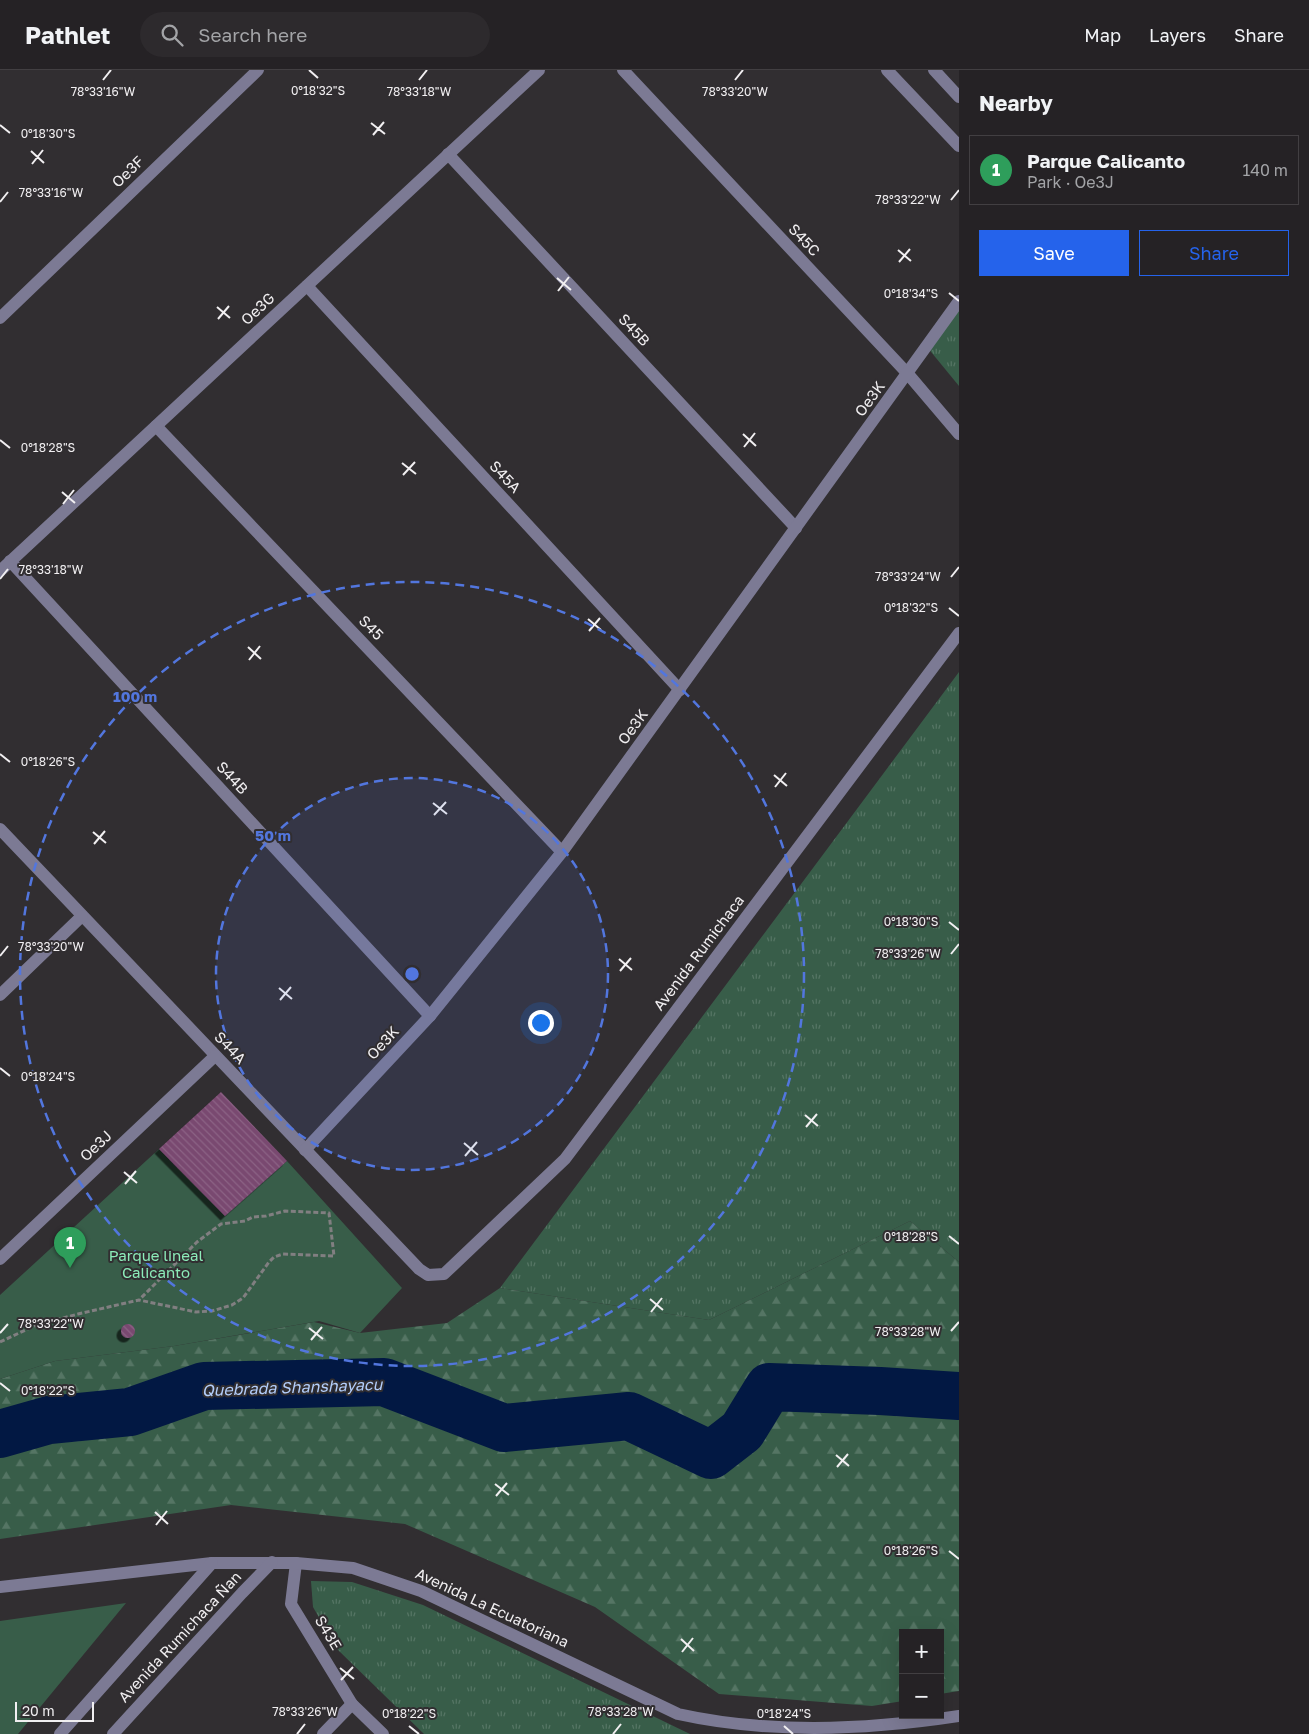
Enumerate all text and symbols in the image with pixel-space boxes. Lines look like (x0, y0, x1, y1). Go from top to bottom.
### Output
search box (140, 12, 490, 57)
text: Pathlet (25, 20, 110, 49)
icon: search (158, 21, 186, 49)
text: Search here (198, 23, 307, 46)
text: Map (1084, 24, 1121, 46)
text: Layers (1149, 24, 1206, 46)
text: Share (1234, 24, 1284, 46)
text: 0°18'32"S (291, 83, 345, 98)
text: 78°33'16"W (71, 84, 136, 99)
text: 78°33'18"W (387, 84, 452, 99)
text: 78°33'20"W (702, 84, 768, 99)
text: Nearby (979, 90, 1053, 116)
text: 0°18'30"S (21, 126, 76, 141)
text: Parque Calicanto (1027, 149, 1185, 172)
street label: Oe3F (108, 152, 147, 191)
text: 1 (992, 160, 1000, 180)
text: 140 m (1242, 160, 1288, 180)
text: Park · Oe3J (1027, 172, 1114, 192)
text: 78°33'16"W (19, 185, 84, 200)
text: 78°33'22"W (875, 192, 941, 207)
street label: S45C (785, 219, 824, 259)
button: Save (979, 230, 1129, 276)
button: Share (1139, 230, 1289, 276)
text: 0°18'34"S (884, 286, 939, 301)
street label: Oe3G (237, 288, 278, 328)
street label: S45B (615, 309, 654, 349)
street label: Oe3K (850, 377, 888, 419)
text: 0°18'28"S (21, 440, 76, 455)
street label: S45A (486, 456, 525, 496)
text: 78°33'18"W (19, 562, 84, 577)
text: 78°33'24"W (875, 569, 941, 584)
text: 0°18'32"S (884, 600, 938, 615)
street label: S45 (356, 611, 388, 643)
text: 100 m (113, 687, 157, 705)
street label: Oe3K (613, 705, 651, 747)
text: 0°18'26"S (21, 754, 76, 769)
street label: S44B (213, 757, 252, 797)
text: 50 m (255, 826, 291, 844)
street label: Avenida Rumichaca (649, 891, 747, 1014)
text: 0°18'30"S (884, 914, 939, 929)
text: 78°33'20"W (18, 939, 84, 954)
text: 78°33'26"W (875, 946, 941, 961)
centre of rings (403, 965, 421, 983)
your location (528, 1010, 554, 1036)
street label: Oe3K (362, 1022, 402, 1063)
street label: S44A (211, 1027, 250, 1067)
text: 0°18'24"S (21, 1069, 76, 1084)
street label: Oe3J (76, 1126, 115, 1164)
pin: 1 (54, 1227, 86, 1268)
text: 0°18'28"S (884, 1229, 939, 1244)
park label: Parque lineal Calicanto (109, 1246, 204, 1281)
text: 78°33'22"W (18, 1316, 84, 1331)
text: 78°33'28"W (875, 1324, 941, 1339)
water label: Quebrada Shanshayacu (201, 1374, 384, 1400)
text: 0°18'22"S (21, 1383, 75, 1398)
text: 0°18'26"S (884, 1543, 939, 1558)
street label: Avenida La Ecuatoriana (413, 1564, 572, 1651)
street label: Avenida Rumichaca Ñan (114, 1567, 245, 1705)
street label: S43E (312, 1612, 346, 1653)
map controls (899, 1629, 944, 1719)
button: + (899, 1629, 944, 1674)
button: − (899, 1674, 944, 1719)
scale bar (15, 1699, 94, 1722)
text: 20 m (22, 1702, 55, 1719)
text: 78°33'26"W (272, 1704, 338, 1719)
text: 78°33'28"W (588, 1704, 654, 1719)
text: 0°18'22"S (382, 1706, 436, 1721)
text: 0°18'24"S (757, 1706, 812, 1721)

